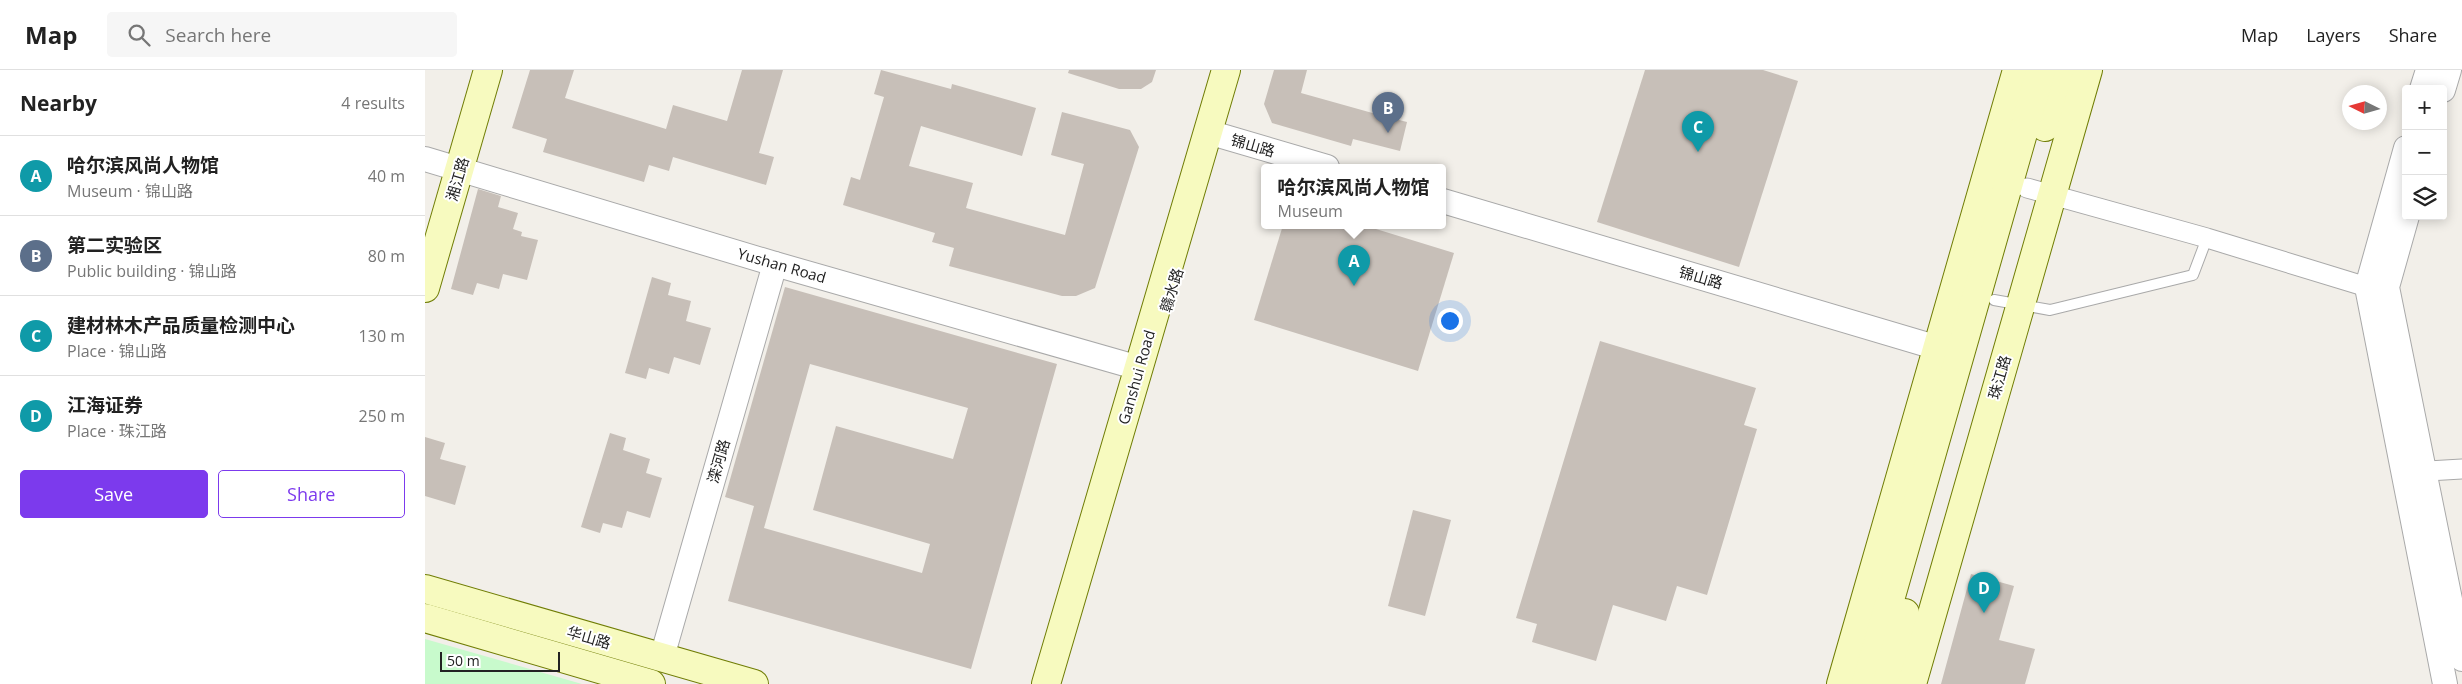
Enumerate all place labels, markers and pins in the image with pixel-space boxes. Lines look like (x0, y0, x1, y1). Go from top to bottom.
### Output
pin: B (1372, 92, 1404, 133)
pin: C (1682, 111, 1714, 152)
pin: A (1338, 245, 1370, 286)
pin: D (1968, 572, 2000, 613)

